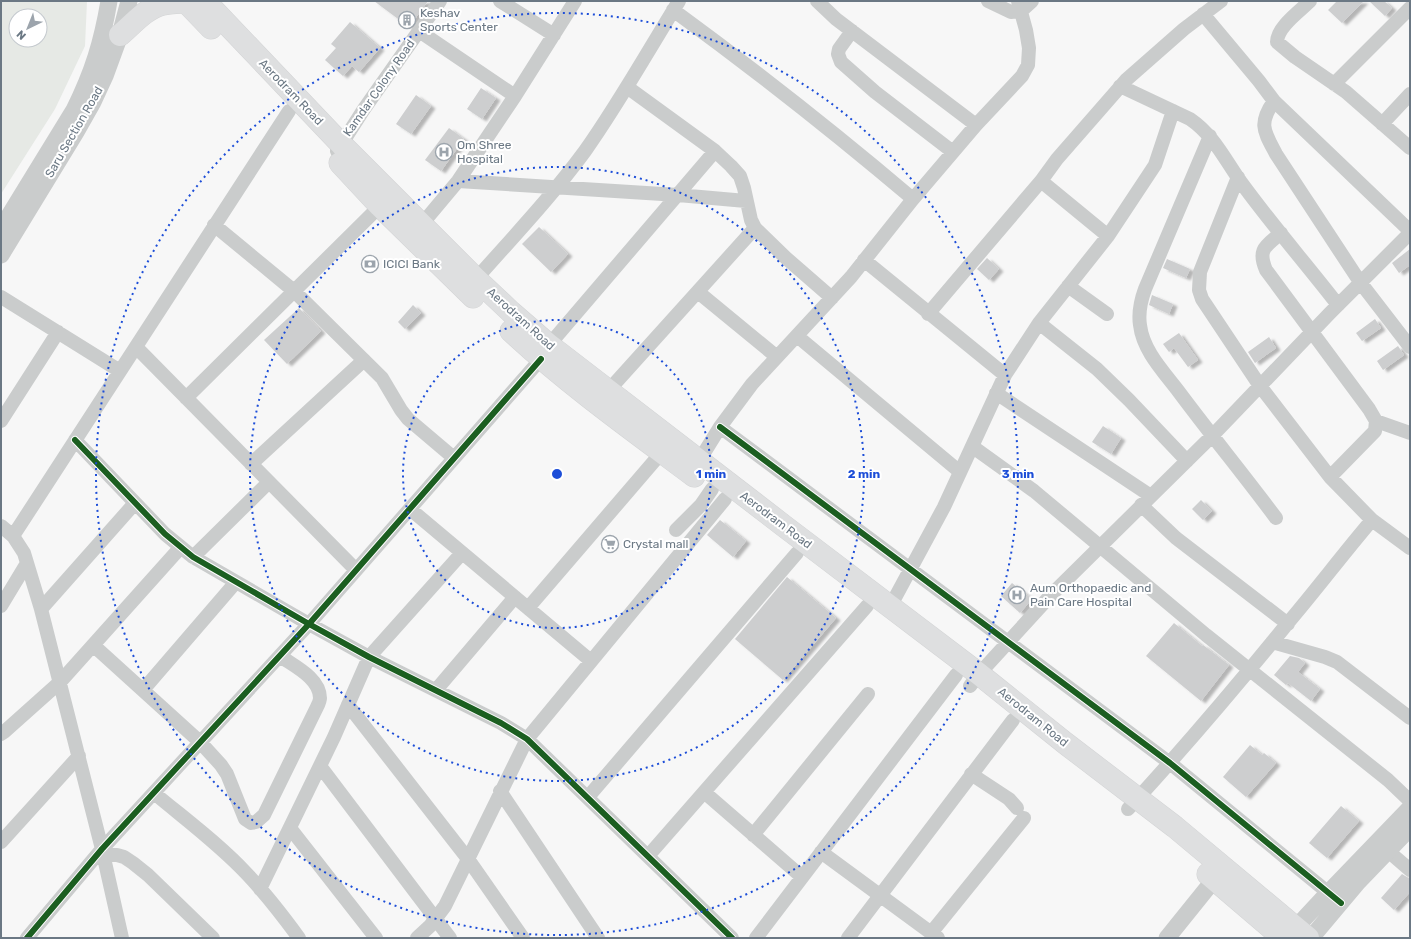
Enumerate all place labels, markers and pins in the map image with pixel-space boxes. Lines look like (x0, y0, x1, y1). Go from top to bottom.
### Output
place label: Keshav Sports Center (420, 6, 498, 34)
building icon: Keshav Sports Center (397, 10, 417, 30)
place label: Om Shree Hospital (457, 138, 512, 166)
hospital icon: Om Shree Hospital (434, 142, 454, 162)
bank icon: ICICI Bank (360, 254, 380, 274)
place label: ICICI Bank (383, 257, 441, 271)
centre of rings (550, 467, 564, 481)
supermarket icon: Crystal mall (600, 534, 620, 554)
place label: Crystal mall (623, 537, 688, 551)
place label: Aum Orthopaedic and Pain Care Hospital (1030, 581, 1152, 609)
hospital icon: Aum Orthopaedic and Pain Care Hospital (1007, 585, 1027, 605)

